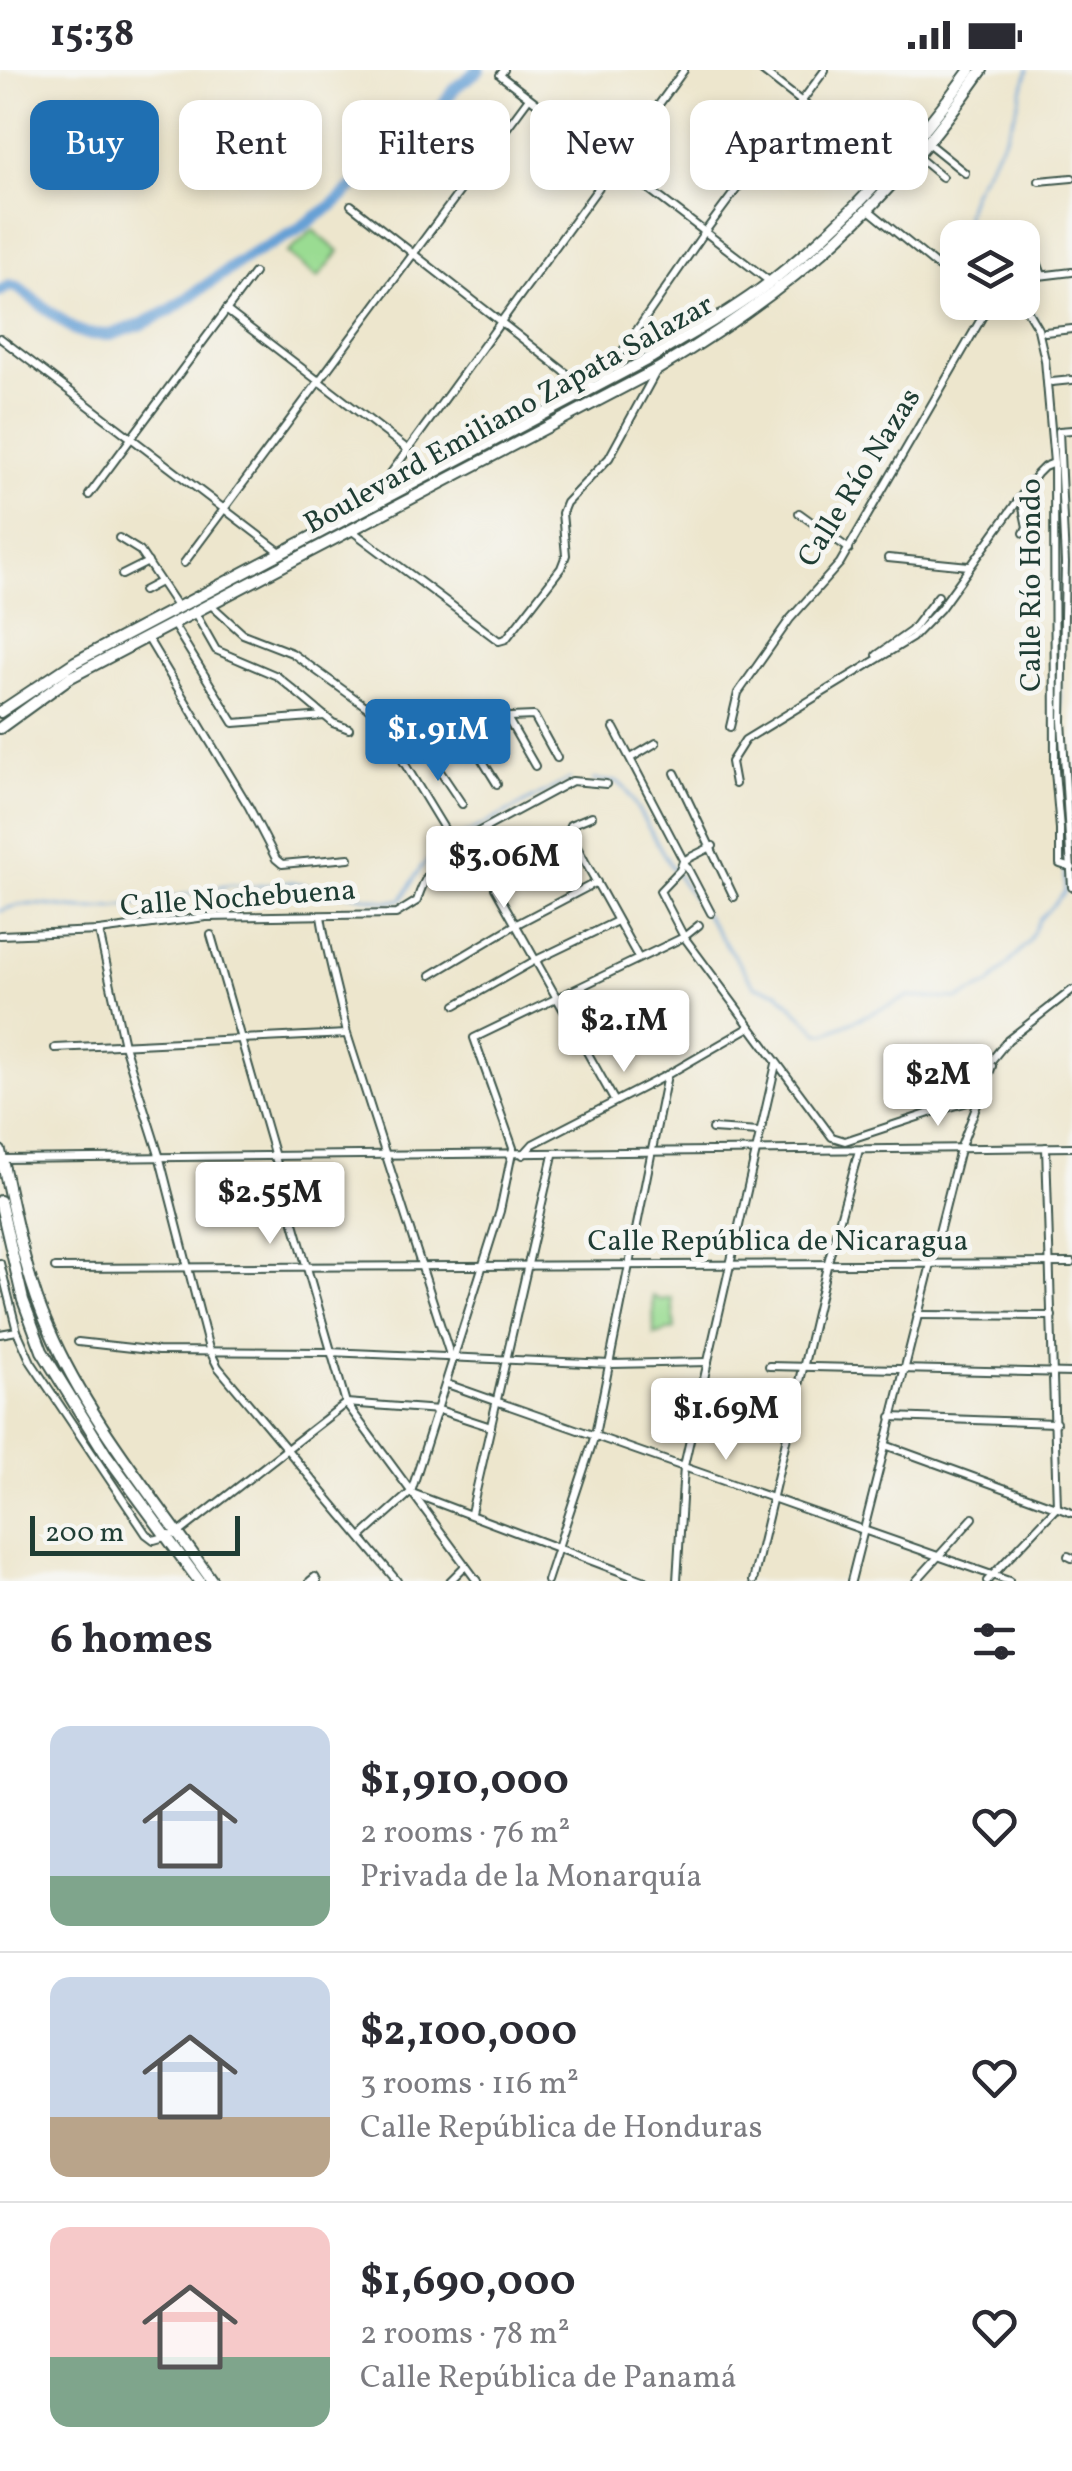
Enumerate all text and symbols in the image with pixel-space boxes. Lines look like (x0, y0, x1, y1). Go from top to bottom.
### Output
text: 15:38 (50, 9, 134, 62)
chip: Buy (30, 100, 159, 190)
chip: Rent (179, 100, 322, 190)
chip: Filters (342, 100, 510, 190)
chip: New (530, 100, 670, 190)
chip: Apartment (690, 100, 928, 190)
map controls (940, 220, 1040, 320)
button: layers (940, 220, 1040, 320)
street label: Boulevard Emiliano Zapata Salazar (297, 285, 721, 545)
street label: Calle Río Nazas (788, 380, 932, 576)
street label: Calle Río Hondo (1011, 478, 1053, 692)
pin: $1.91M (357, 699, 519, 784)
text: $1.91M (387, 709, 489, 753)
pin: $3.06M (423, 826, 585, 911)
text: $3.06M (448, 836, 560, 880)
street label: Calle Nochebuena (119, 870, 357, 928)
pin: $2.1M (554, 990, 694, 1075)
text: $2.1M (580, 1000, 668, 1044)
pin: $2M (890, 1044, 986, 1129)
text: $2M (905, 1054, 971, 1098)
pin: $2.55M (189, 1162, 351, 1247)
text: $2.55M (218, 1172, 322, 1216)
street label: Calle República de Nicaragua (588, 1221, 968, 1263)
pin: $1.69M (645, 1378, 807, 1463)
text: $1.69M (673, 1388, 779, 1432)
scale bar (30, 1511, 240, 1556)
text: 200 m (45, 1514, 124, 1553)
text: 6 homes (50, 1612, 213, 1671)
icon: filters (967, 1614, 1022, 1669)
text: $1,910,000 (360, 1753, 569, 1812)
icon: home (130, 1766, 250, 1886)
icon: heart (967, 1799, 1022, 1854)
text: 2 rooms · 76 m² (360, 1812, 570, 1856)
text: Privada de la Monarquía (360, 1856, 702, 1900)
text: $2,100,000 (360, 2004, 577, 2063)
icon: home (130, 2017, 250, 2137)
icon: heart (967, 2050, 1022, 2105)
text: 3 rooms · 116 m² (360, 2063, 579, 2107)
text: Calle República de Honduras (360, 2107, 762, 2151)
text: $1,690,000 (360, 2254, 576, 2313)
icon: home (130, 2267, 250, 2387)
icon: heart (967, 2300, 1022, 2355)
text: 2 rooms · 78 m² (360, 2313, 570, 2357)
text: Calle República de Panamá (360, 2357, 737, 2401)

